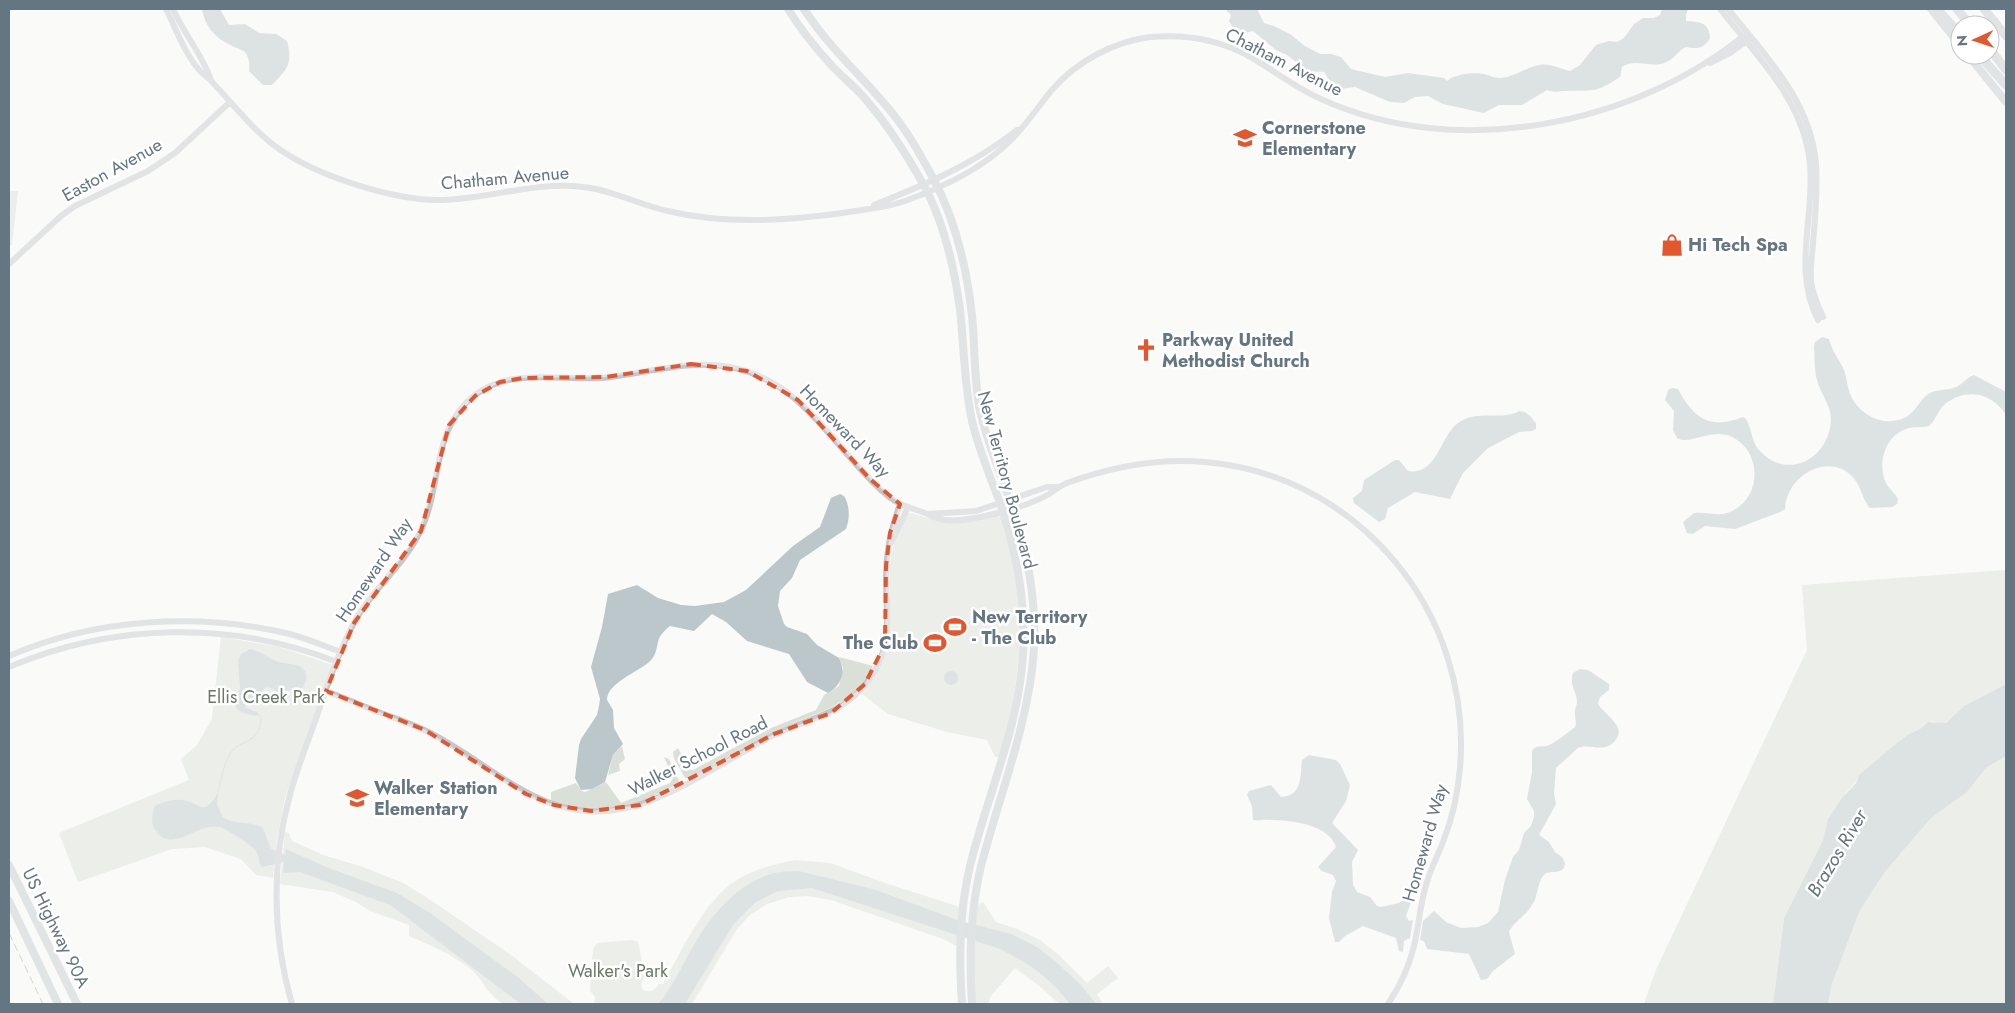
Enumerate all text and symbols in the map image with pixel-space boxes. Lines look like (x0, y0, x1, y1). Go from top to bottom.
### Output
north arrow (1950, 15, 2000, 65)
street label: Chatham Avenue (1221, 21, 1347, 103)
text: N (1952, 35, 1972, 47)
place label: Cornerstone Elementary (1262, 115, 1366, 162)
school or university icon: Cornerstone Elementary (1232, 125, 1258, 151)
street label: Easton Avenue (57, 132, 167, 208)
street label: Chatham Avenue (440, 159, 570, 197)
shop icon: Hi Tech Spa (1659, 232, 1685, 258)
place label: Hi Tech Spa (1688, 232, 1788, 258)
place label: Parkway United Methodist Church (1162, 327, 1310, 374)
church icon: Parkway United Methodist Church (1133, 337, 1159, 363)
street label: Homeward Way (794, 378, 896, 484)
street label: New Territory Boulevard (971, 388, 1043, 572)
street label: Homeward Way (329, 513, 419, 627)
place label: New Territory - The Club (972, 604, 1088, 651)
sports icon: New Territory - The Club (942, 614, 968, 640)
place label: The Club (843, 630, 918, 656)
sports icon: The Club (922, 630, 948, 656)
park label: Ellis Creek Park (207, 684, 325, 710)
street label: Walker School Road (624, 710, 772, 802)
place label: Walker Station Elementary (374, 775, 498, 822)
street label: Homeward Way (1396, 781, 1454, 905)
school or university icon: Walker Station Elementary (344, 785, 370, 811)
water label: Brazos River (1800, 803, 1874, 902)
street label: US Highway 90A (16, 863, 96, 993)
park label: Walker's Park (568, 958, 668, 984)

